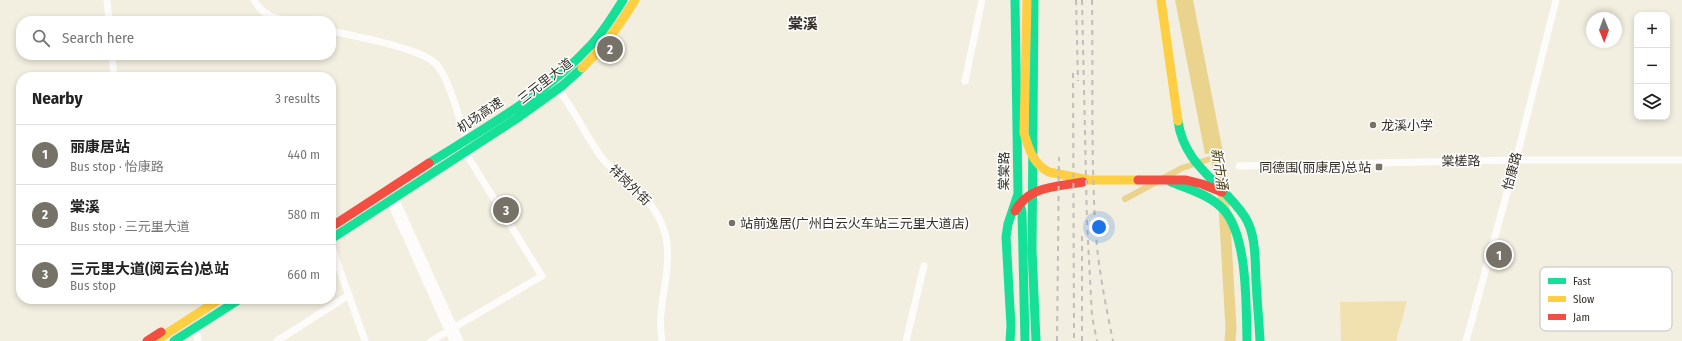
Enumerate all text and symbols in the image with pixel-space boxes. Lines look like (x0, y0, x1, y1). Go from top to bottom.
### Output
north arrow (1586, 12, 1622, 48)
map controls (1634, 12, 1670, 120)
button: + (1634, 12, 1670, 48)
district label: 棠溪 (788, 15, 818, 33)
search box (16, 16, 336, 60)
icon: search (30, 27, 52, 49)
text: Search here (62, 29, 134, 47)
pin: 2 (597, 34, 623, 64)
button: − (1634, 48, 1670, 84)
street label: 三元里大道 (515, 55, 575, 107)
button: layers (1634, 84, 1670, 120)
text: Nearby (32, 88, 83, 109)
text: 3 results (275, 91, 320, 106)
street label: 机场高速 (454, 94, 506, 136)
place label: 龙溪小学 (1381, 118, 1433, 133)
marker: 龙溪小学 (1368, 120, 1378, 130)
text: 丽康居站 (70, 138, 130, 156)
text: 1 (42, 147, 48, 162)
text: 440 m (288, 147, 320, 162)
water label: 新市涌 (1207, 147, 1231, 193)
street label: 怡康路 (1500, 150, 1524, 192)
street label: 棠棠路 (996, 151, 1012, 191)
street label: 棠槎路 (1441, 153, 1481, 169)
text: Bus stop · 怡康路 (70, 159, 164, 174)
place label: 同德围(丽康居)总站 (1259, 160, 1371, 175)
street label: 祥岗外街 (606, 162, 654, 208)
marker: 同德围(丽康居)总站 (1374, 162, 1384, 172)
pin: 3 (493, 195, 519, 225)
text: 棠溪 (70, 198, 100, 216)
text: 2 (42, 207, 48, 222)
text: 580 m (288, 207, 320, 222)
place label: 站前逸居(广州白云火车站三元里大道店) (740, 216, 969, 231)
your location (1089, 217, 1109, 237)
marker: 站前逸居(广州白云火车站三元里大道店) (727, 218, 737, 228)
text: Bus stop · 三元里大道 (70, 219, 190, 234)
pin: 1 (1486, 240, 1512, 270)
text: 三元里大道(阅云台)总站 (70, 260, 229, 278)
text: 3 (42, 267, 48, 282)
text: 660 m (287, 267, 320, 282)
legend (1540, 267, 1672, 331)
text: Fast (1573, 275, 1591, 288)
text: Bus stop (70, 278, 116, 293)
text: Slow (1573, 293, 1594, 306)
text: Jam (1573, 311, 1590, 324)

